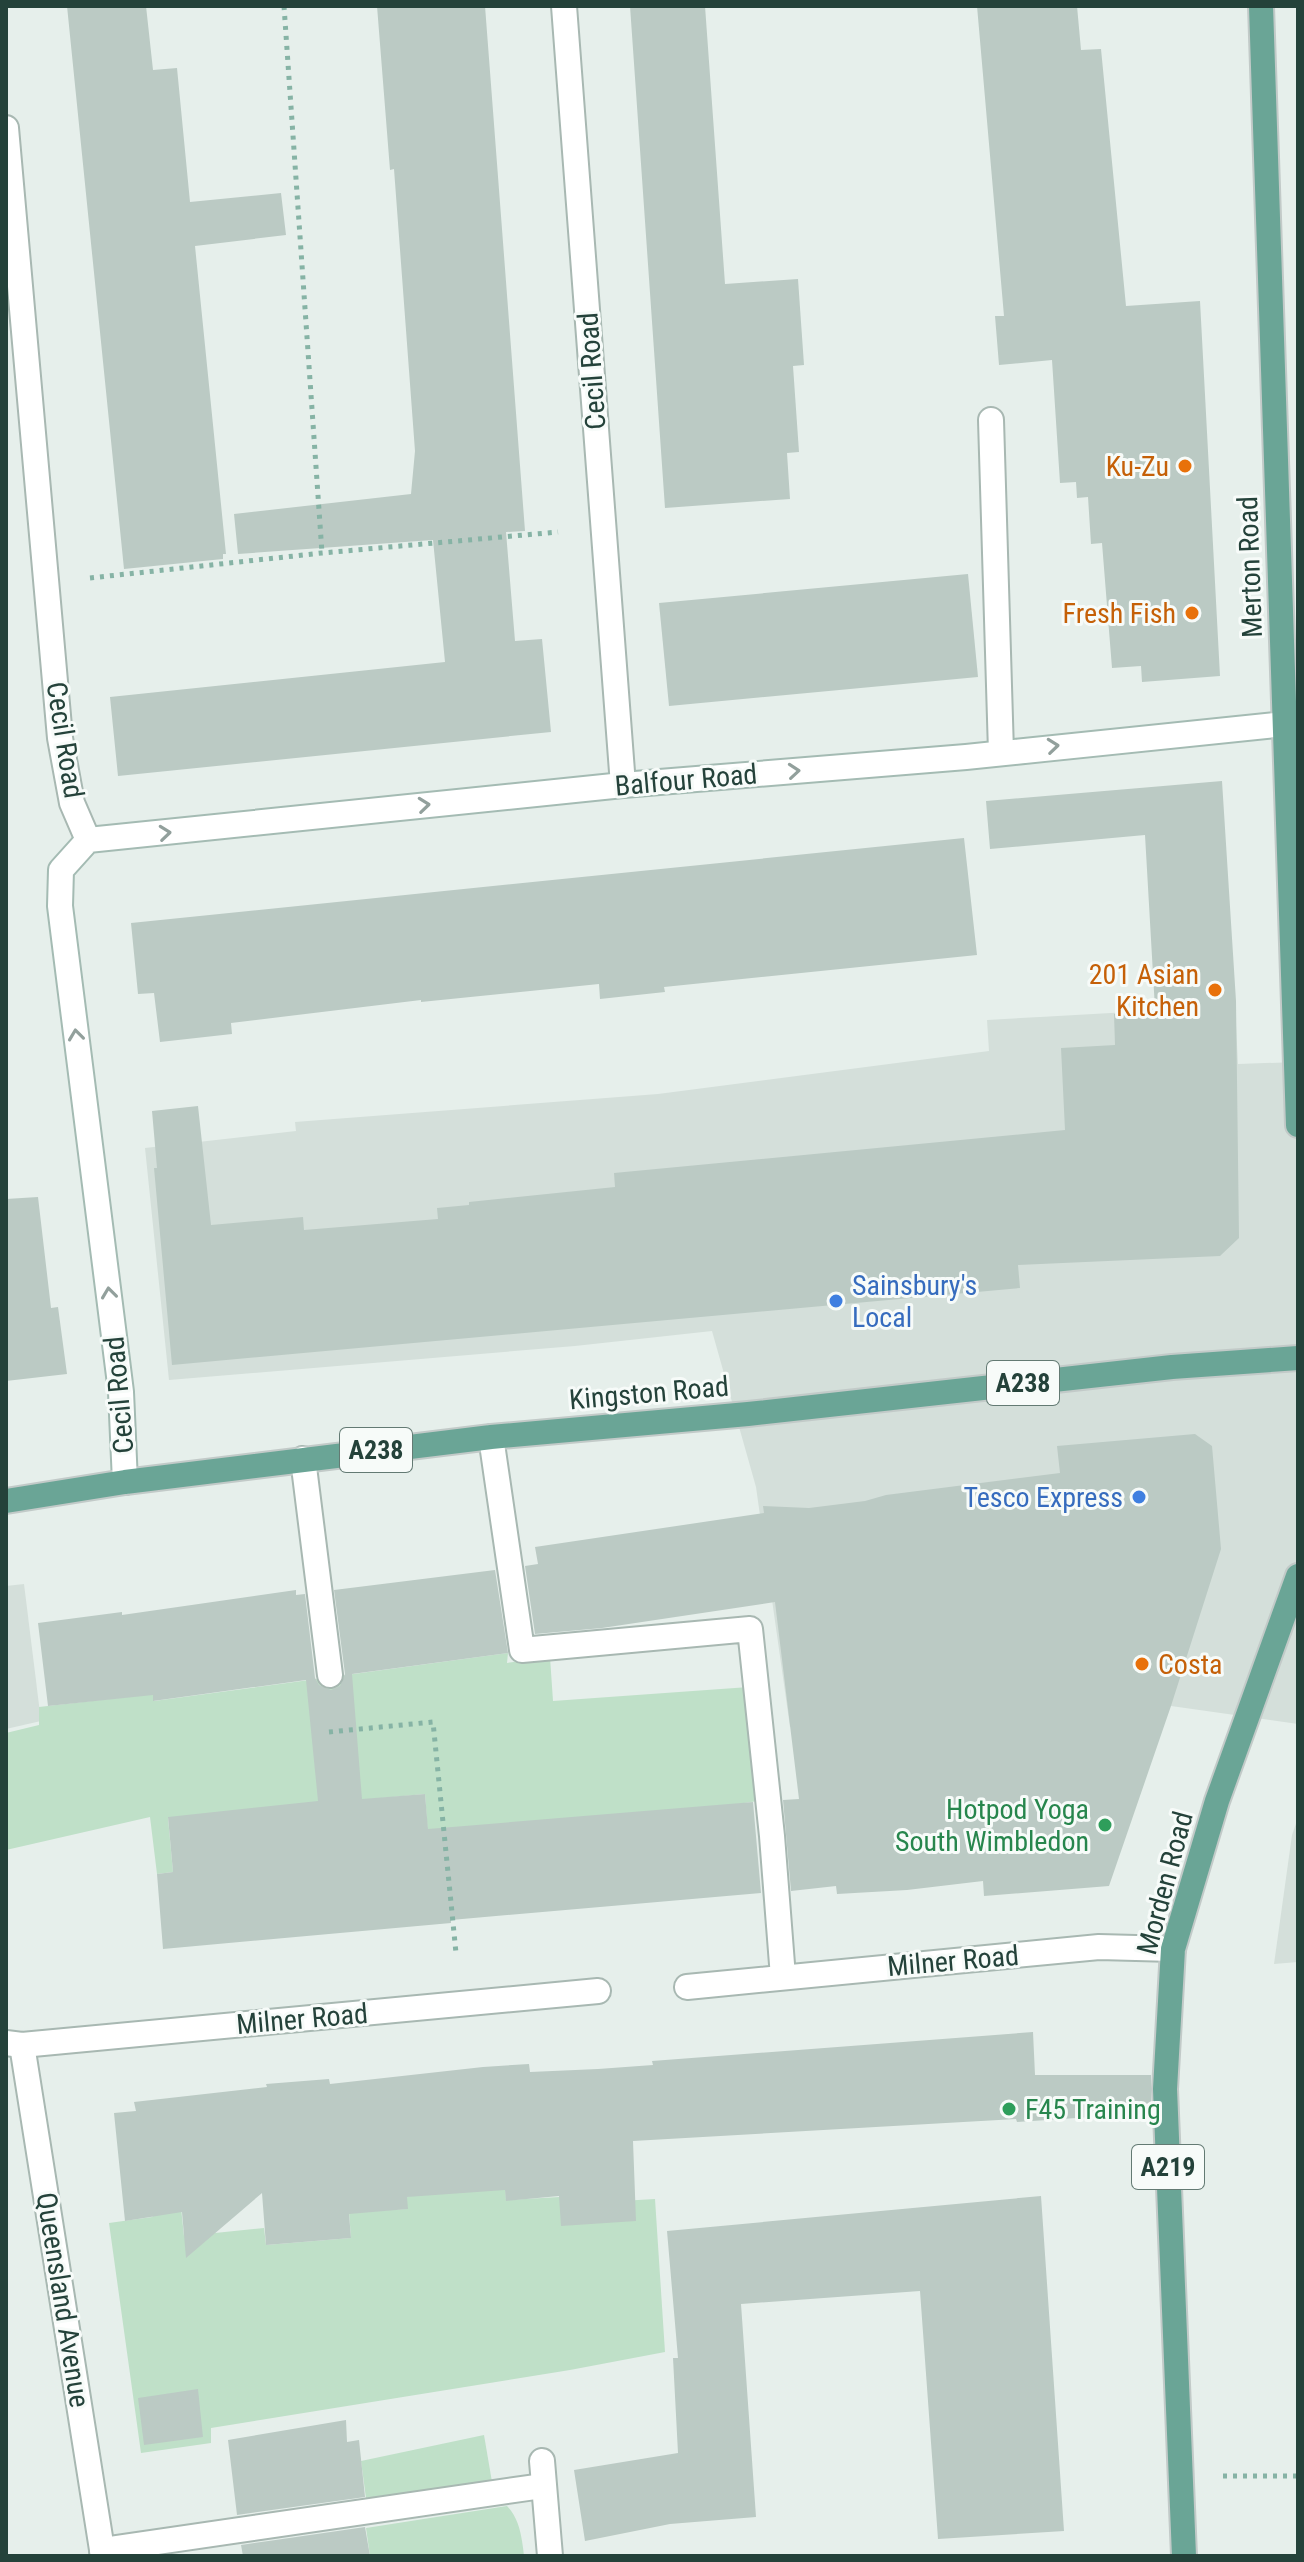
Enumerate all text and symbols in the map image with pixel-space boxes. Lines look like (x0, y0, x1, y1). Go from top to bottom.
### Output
street label: Cecil Road (571, 311, 613, 431)
place label: Ku-Zu (1106, 450, 1169, 483)
marker: Ku-Zu (1176, 457, 1194, 475)
street label: Merton Road (1231, 496, 1269, 638)
place label: Fresh Fish (1063, 597, 1176, 630)
marker: Fresh Fish (1183, 604, 1201, 622)
street label: Cecil Road (40, 679, 90, 801)
one-way arrow (1047, 738, 1060, 755)
street label: Balfour Road (613, 757, 759, 803)
one-way arrow (788, 763, 801, 780)
one-way arrow (418, 797, 431, 814)
one-way arrow (159, 824, 172, 841)
place label: 201 Asian Kitchen (1089, 958, 1199, 1023)
marker: 201 Asian Kitchen (1206, 981, 1224, 999)
one-way arrow (68, 1028, 85, 1041)
place label: Sainsbury's Local (852, 1269, 977, 1334)
one-way arrow (101, 1286, 118, 1299)
marker: Sainsbury's Local (827, 1292, 845, 1310)
street label: Cecil Road (97, 1335, 141, 1455)
road number: A238 (987, 1361, 1059, 1405)
street label: Kingston Road (568, 1370, 730, 1416)
road number: A238 (340, 1428, 412, 1472)
place label: Tesco Express (964, 1481, 1123, 1514)
marker: Tesco Express (1130, 1488, 1148, 1506)
place label: Costa (1158, 1648, 1222, 1681)
marker: Costa (1133, 1655, 1151, 1673)
place label: Hotpod Yoga South Wimbledon (895, 1793, 1089, 1858)
street label: Morden Road (1130, 1808, 1200, 1958)
marker: Hotpod Yoga South Wimbledon (1096, 1816, 1114, 1834)
street label: Milner Road (886, 1939, 1020, 1983)
street label: Milner Road (235, 1997, 369, 2041)
place label: F45 Training (1025, 2093, 1161, 2126)
marker: F45 Training (1000, 2100, 1018, 2118)
road number: A219 (1132, 2145, 1204, 2189)
street label: Queensland Avenue (30, 2190, 96, 2410)

